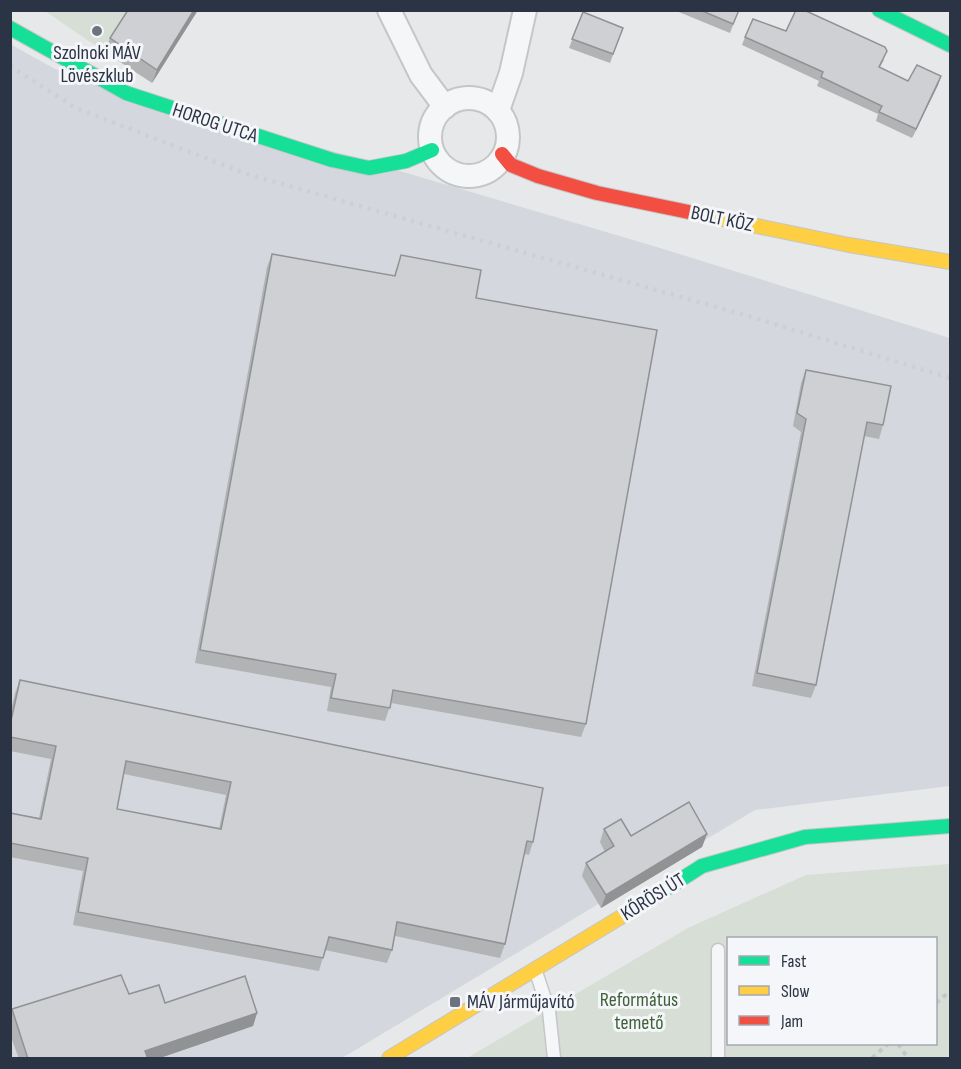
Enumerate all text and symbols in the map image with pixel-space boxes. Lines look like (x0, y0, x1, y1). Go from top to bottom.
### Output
marker: Szolnoki MÁV Lövészklub (90, 24, 104, 38)
place label: Szolnoki MÁV Lövészklub (53, 41, 141, 88)
street label: HOROG UTCA (169, 98, 261, 148)
street label: BOLT KÖZ (689, 201, 755, 237)
street label: KŐRÖSI ÚT (616, 868, 690, 926)
legend (727, 937, 937, 1045)
text: Fast (781, 951, 807, 972)
text: Slow (781, 981, 810, 1002)
park label: Református temető (600, 988, 678, 1035)
place label: MÁV Járműjavító (467, 990, 575, 1014)
marker: MÁV Járműjavító (448, 995, 462, 1009)
text: Jam (780, 1011, 803, 1032)

